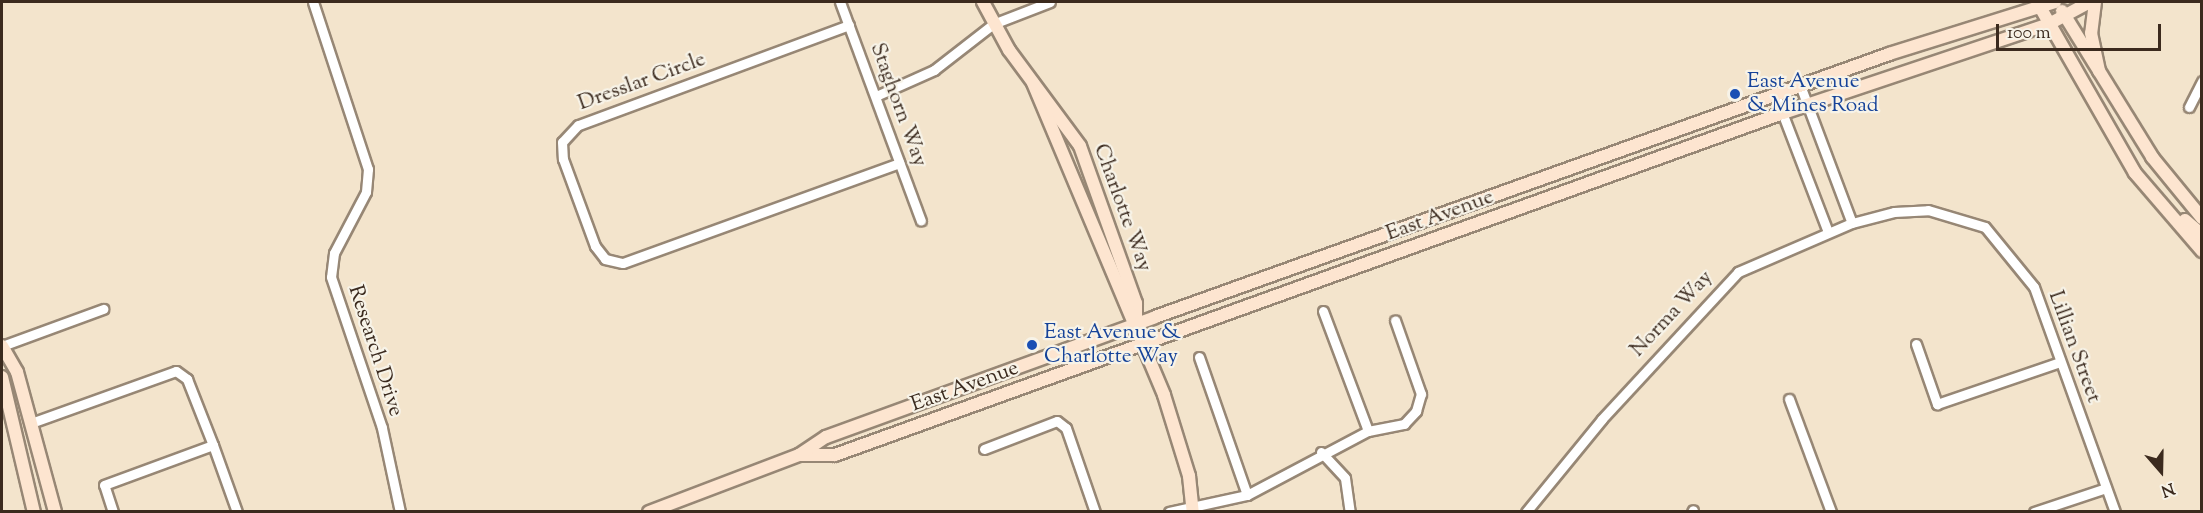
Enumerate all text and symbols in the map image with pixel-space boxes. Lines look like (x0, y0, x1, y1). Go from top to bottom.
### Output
scale bar (1999, 12, 2164, 50)
text: 100 m (2007, 21, 2051, 47)
street label: Staghorn Way (864, 40, 932, 170)
street label: Dresslar Circle (575, 47, 709, 117)
place label: East Avenue & Mines Road (1747, 69, 1879, 119)
marker: East Avenue & Mines Road (1728, 87, 1742, 101)
street label: Charlotte Way (1087, 141, 1157, 275)
street label: East Avenue (1383, 185, 1497, 247)
street label: Norma Way (1626, 265, 1718, 363)
street label: Research Drive (342, 282, 408, 420)
street label: Lillian Street (2042, 288, 2106, 406)
place label: East Avenue & Charlotte Way (1044, 320, 1181, 370)
marker: East Avenue & Charlotte Way (1025, 338, 1039, 352)
street label: East Avenue (908, 356, 1022, 418)
north arrow (2131, 441, 2191, 501)
text: N (2157, 475, 2177, 501)

